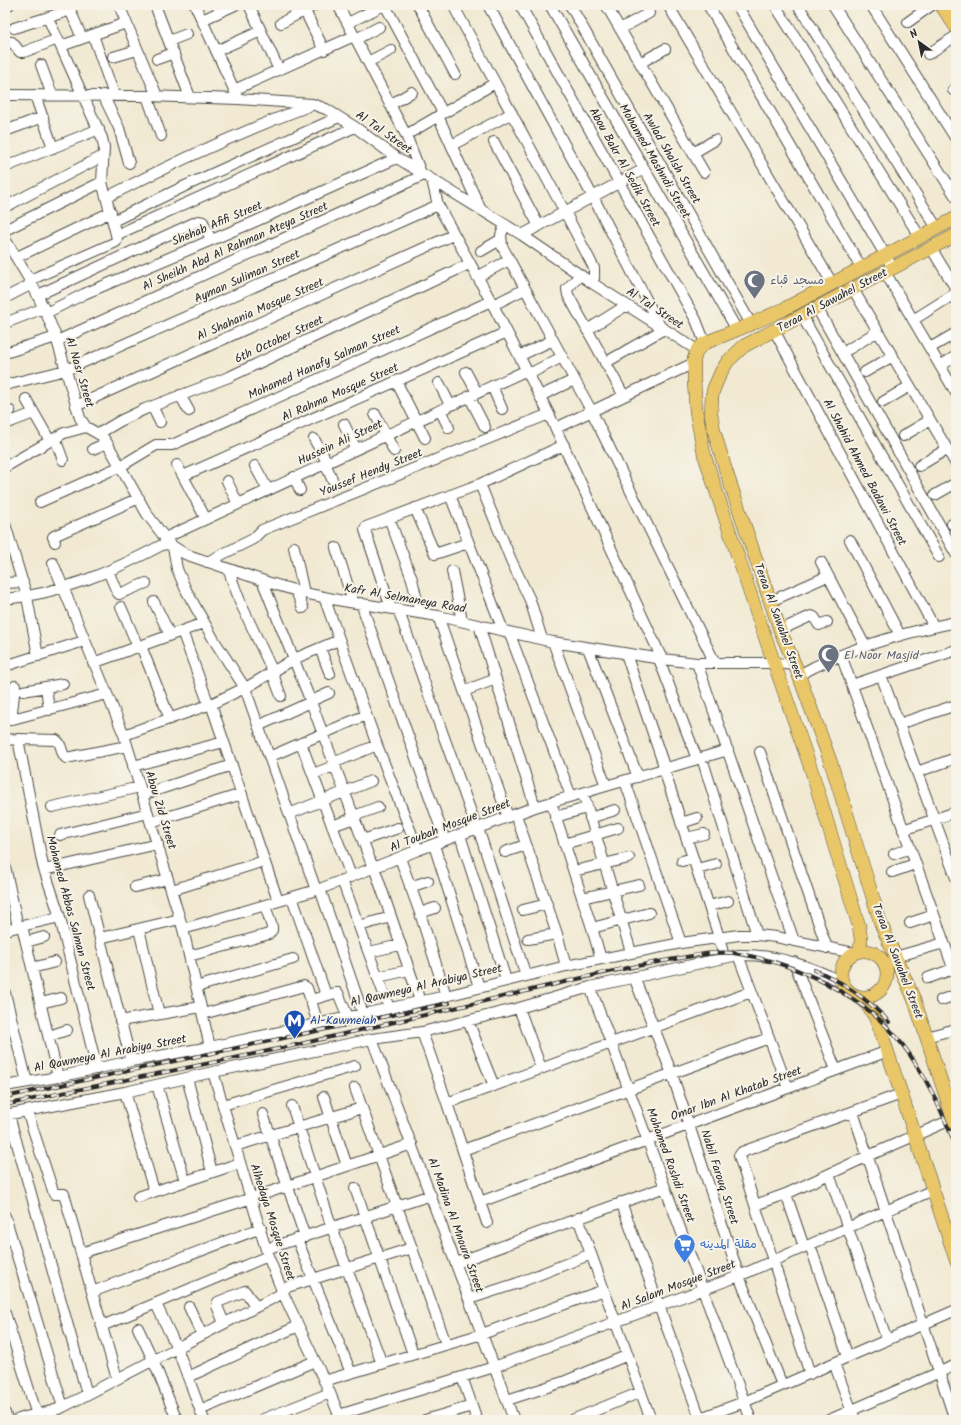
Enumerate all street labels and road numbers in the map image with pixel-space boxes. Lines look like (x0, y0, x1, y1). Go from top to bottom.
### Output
street label: Mohamed Mashndi Street (614, 100, 695, 223)
street label: Abou Bakr Al Sedik Street (584, 104, 665, 231)
street label: Al Tal Street (352, 106, 416, 159)
street label: Awlad Shalsh Street (638, 109, 706, 208)
street label: Shehab Afifi Street (169, 196, 266, 251)
street label: Al Sheikh Abd Al Rahman Ateya Street (139, 197, 332, 296)
street label: Ayman Suliman Street (191, 244, 303, 308)
street label: Teraa Al Sawahel Street (774, 263, 891, 338)
street label: Al Shahania Mosque Street (194, 273, 327, 346)
street label: Al Tal Street (622, 283, 688, 334)
street label: 6th October Street (232, 310, 327, 368)
street label: Mohamed Hanafy Salman Street (245, 320, 404, 405)
street label: Al Nasr Street (60, 334, 99, 410)
street label: Al Rahma Mosque Street (279, 358, 402, 427)
street label: Al Shahid Ahmed Badawi Street (818, 395, 912, 549)
street label: Hussein Ali Street (295, 414, 386, 470)
street label: Youssef Hendy Street (317, 443, 426, 502)
street label: Teraa Al Sawahel Street (749, 560, 809, 682)
street label: Kafr Al Selmaneya Road (343, 578, 468, 619)
street label: Abou Zid Street (140, 769, 182, 852)
street label: Al Toubah Mosque Street (387, 794, 514, 857)
street label: Mohamed Abbas Salman Street (41, 833, 100, 993)
street label: Teraa Al Sawahel Street (867, 901, 929, 1022)
street label: Al Qawmeya Al Arabiya Street (348, 959, 504, 1012)
street label: Al Qawmeya Al Arabiya Street (32, 1029, 188, 1078)
street label: Omar Ibn Al Khatab Street (668, 1061, 805, 1126)
street label: Mohamed Roshdi Street (641, 1105, 700, 1226)
street label: Nabil Farouq Street (695, 1127, 744, 1227)
street label: Al Madina Al Mnoura Street (422, 1155, 489, 1296)
street label: Alhedaya Mosque Street (245, 1161, 300, 1283)
street label: Al Salam Mosque Street (618, 1255, 739, 1316)

